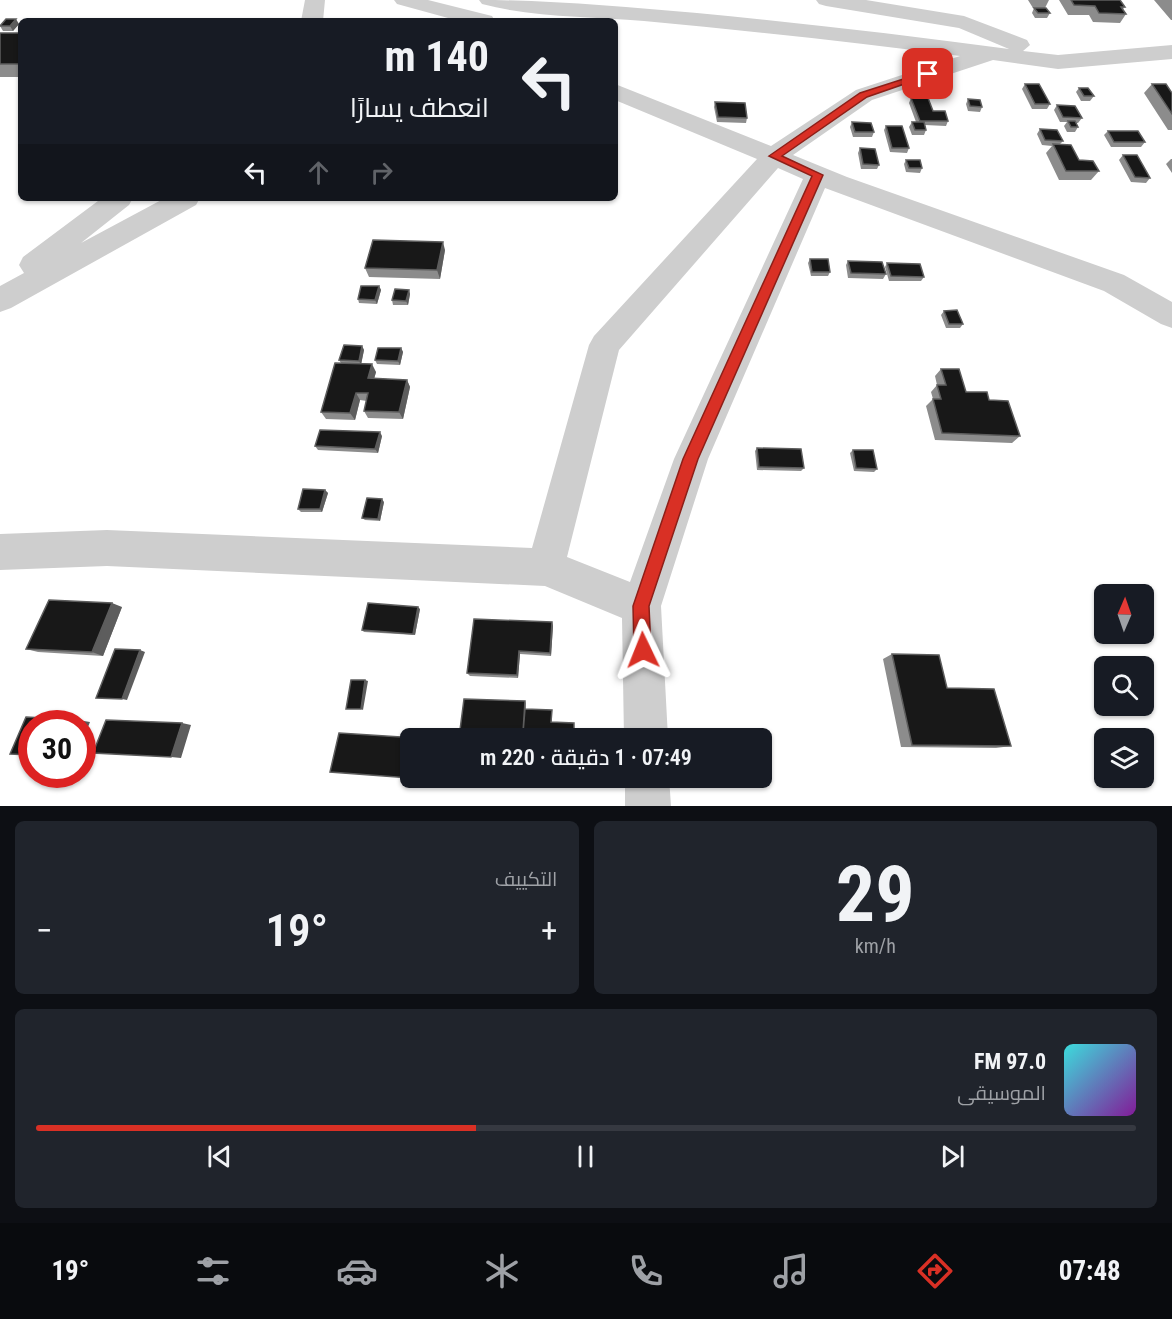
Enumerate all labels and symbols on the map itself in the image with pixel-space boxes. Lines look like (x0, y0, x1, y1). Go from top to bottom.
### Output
pin (902, 48, 953, 99)
north arrow (1094, 584, 1154, 644)
position arrow (611, 618, 675, 682)
speed limit sign: 30 (18, 710, 96, 788)

